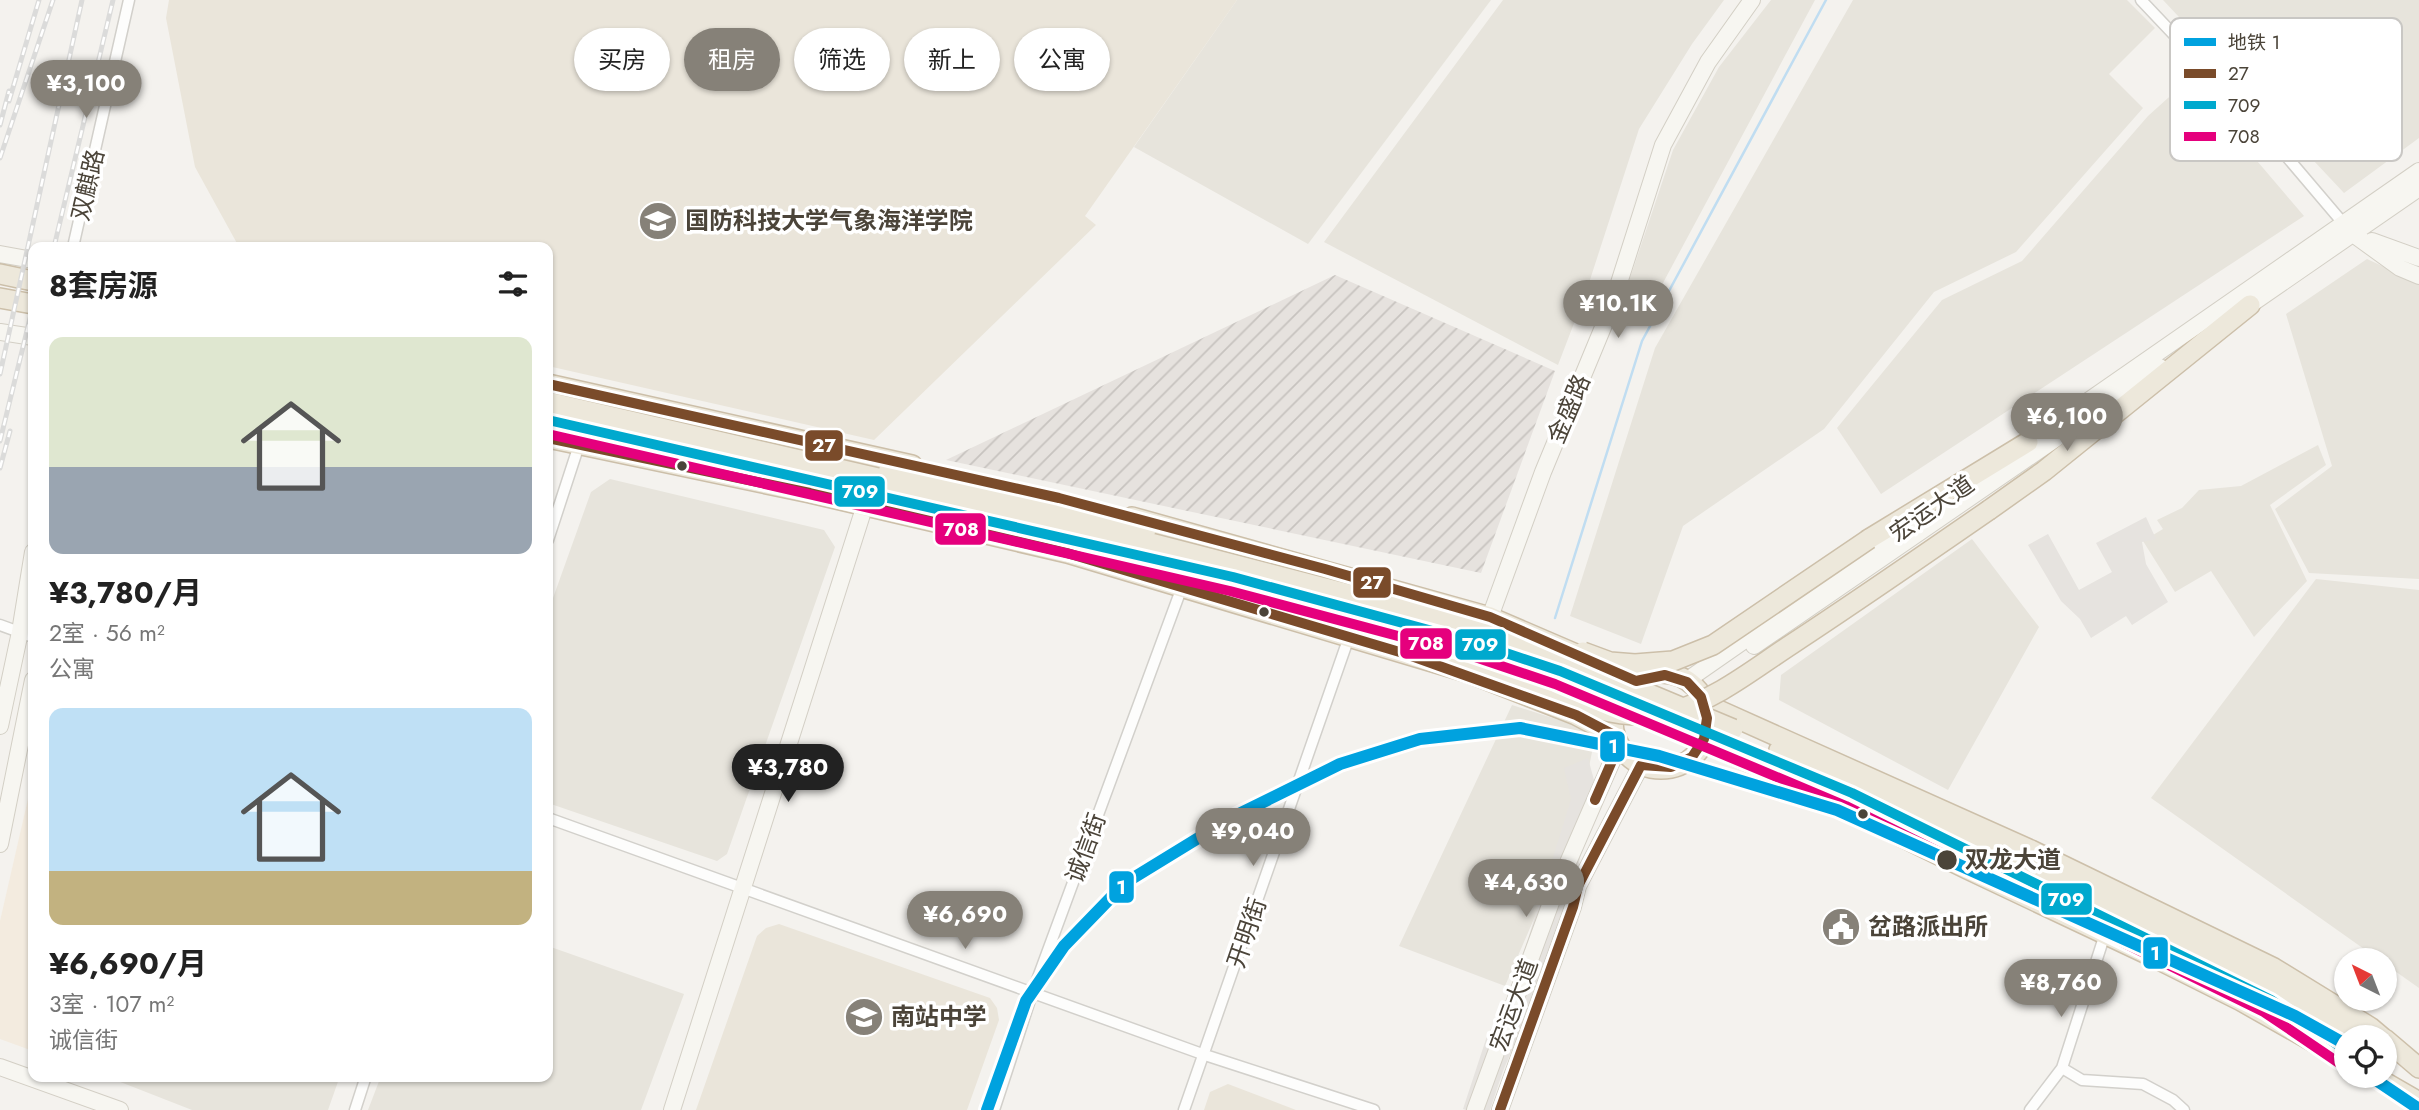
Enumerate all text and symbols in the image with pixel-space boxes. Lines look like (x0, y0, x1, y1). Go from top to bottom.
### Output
legend (2170, 18, 2402, 161)
chip: 买房 (574, 28, 670, 91)
chip: 租房 (684, 28, 780, 91)
chip: 筛选 (794, 28, 890, 91)
chip: 新上 (904, 28, 1000, 91)
chip: 公寓 (1014, 28, 1110, 91)
text: 地铁 1 (2228, 29, 2280, 56)
pin: ¥3,100 (29, 60, 143, 120)
text: 27 (2228, 60, 2249, 87)
text: ¥3,100 (47, 66, 125, 100)
text: 709 (2228, 92, 2260, 119)
text: 708 (2228, 123, 2260, 150)
street label: 双麒路 (62, 146, 113, 224)
school or university icon: 国防科技大学气象海洋学院 (637, 200, 679, 242)
place label: 国防科技大学气象海洋学院 (685, 203, 973, 238)
text: 8套房源 (49, 264, 158, 307)
icon: filters (494, 265, 532, 303)
pin: ¥10.1K (1561, 280, 1675, 340)
text: ¥10.1K (1579, 286, 1657, 320)
street label: 金盛路 (1538, 369, 1599, 449)
icon: home (228, 383, 354, 509)
pin: ¥6,100 (2010, 393, 2124, 453)
text: ¥6,100 (2027, 399, 2107, 433)
line badge: 27 (804, 429, 844, 462)
text: 27 (812, 432, 837, 459)
unlabelled marker (675, 459, 689, 473)
street label: 宏运大道 (1882, 467, 1981, 550)
line badge: 709 (833, 475, 886, 508)
text: 709 (842, 478, 878, 505)
line badge: 708 (934, 512, 987, 546)
text: 708 (943, 516, 979, 543)
line badge: 27 (1352, 566, 1392, 599)
text: 27 (1360, 569, 1385, 596)
text: ¥3,780/月 (49, 571, 202, 614)
unlabelled marker (1257, 605, 1271, 619)
text: 2室 · 56 m² (49, 616, 165, 650)
line badge: 708 (1399, 627, 1453, 660)
line badge: 709 (1454, 628, 1507, 661)
text: 708 (1408, 630, 1444, 657)
text: 709 (1462, 631, 1498, 658)
text: 公寓 (49, 652, 95, 686)
line badge: 1 (1599, 730, 1626, 763)
text: 1 (1608, 733, 1618, 760)
pin: ¥3,780 (731, 744, 845, 804)
text: ¥3,780 (748, 750, 828, 784)
icon: home (228, 754, 354, 880)
unlabelled marker (1856, 807, 1870, 821)
street label: 诚信街 (1057, 808, 1114, 888)
pin: ¥9,040 (1196, 808, 1310, 868)
text: ¥9,040 (1211, 814, 1295, 848)
place label: 双龙大道 (1965, 842, 2061, 877)
marker: 双龙大道 (1935, 848, 1959, 872)
pin: ¥4,630 (1469, 860, 1583, 919)
text: ¥4,630 (1484, 865, 1568, 899)
line badge: 1 (1108, 870, 1135, 904)
text: 1 (1116, 874, 1126, 901)
line badge: 709 (2040, 882, 2093, 916)
text: 709 (2048, 886, 2084, 913)
pin: ¥6,690 (908, 892, 1022, 951)
street label: 开明街 (1218, 893, 1275, 973)
text: ¥6,690 (923, 897, 1007, 931)
public building icon: 岔路派出所 (1820, 906, 1862, 948)
place label: 岔路派出所 (1868, 909, 1988, 944)
line badge: 1 (2142, 936, 2169, 970)
text: 1 (2150, 940, 2160, 967)
text: ¥6,690/月 (49, 942, 207, 985)
north arrow (2334, 948, 2398, 1012)
map controls (2334, 948, 2397, 1088)
street label: 宏运大道 (1481, 954, 1546, 1056)
pin: ¥8,760 (2004, 960, 2118, 1019)
text: ¥8,760 (2020, 965, 2102, 999)
text: 3室 · 107 m² (49, 987, 174, 1021)
school or university icon: 南站中学 (843, 996, 885, 1038)
place label: 南站中学 (891, 999, 987, 1034)
text: 诚信街 (49, 1023, 118, 1057)
button: locate (2334, 1025, 2397, 1088)

